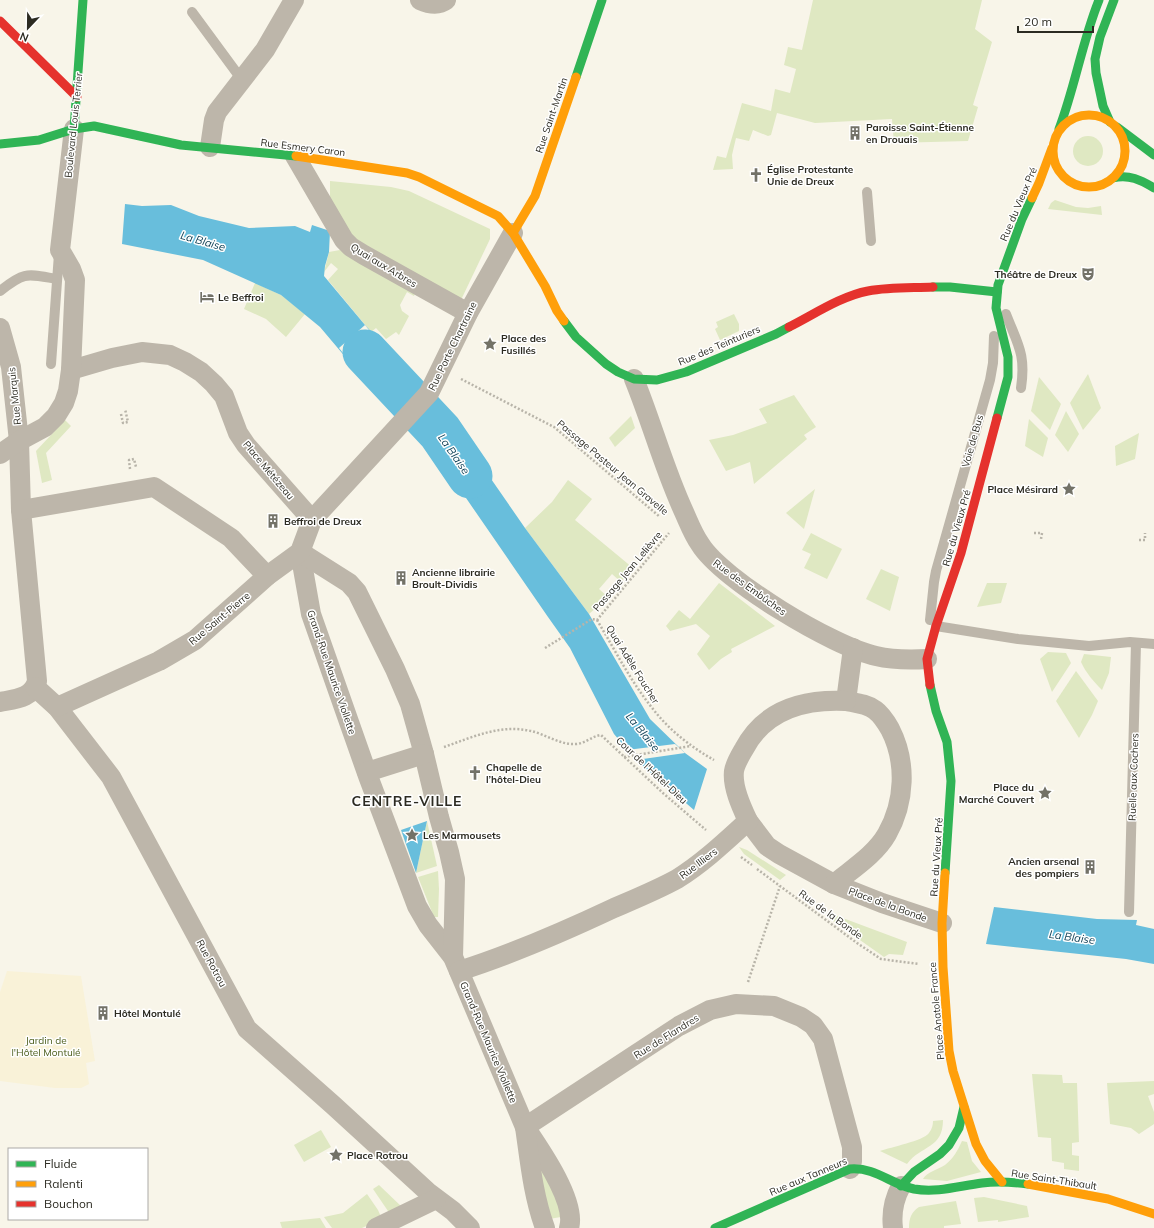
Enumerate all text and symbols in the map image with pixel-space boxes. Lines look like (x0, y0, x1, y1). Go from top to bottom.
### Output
north arrow (8, 8, 48, 48)
scale bar (1018, 8, 1093, 34)
text: 20 m (1024, 14, 1052, 29)
text: N (18, 29, 31, 45)
street label: Boulevard Louis Terrier (62, 71, 86, 178)
street label: Rue Saint-Martin (532, 76, 571, 155)
place label: Paroisse Saint-Étienne en Drouais (866, 121, 974, 146)
building icon: Paroisse Saint-Étienne en Drouais (847, 125, 863, 141)
street label: Rue Esmery Caron (260, 136, 346, 159)
place label: Église Protestante Unie de Dreux (767, 163, 854, 188)
street label: Rue du Vieux Pré (997, 165, 1040, 243)
church icon: Église Protestante Unie de Dreux (748, 167, 764, 183)
water label: La Blaise (179, 228, 227, 254)
street label: Quai aux Arbres (348, 241, 419, 290)
theatre icon: Théâtre de Dreux (1080, 266, 1096, 282)
place label: Théâtre de Dreux (994, 268, 1077, 281)
hotel icon: Le Beffroi (199, 289, 215, 305)
place label: Le Beffroi (218, 291, 264, 304)
street label: Rue Porte Chartraine (425, 300, 480, 393)
street label: Rue des Teinturiers (676, 322, 762, 369)
place label: Place des Fusillés (501, 332, 546, 357)
place icon: Place des Fusillés (482, 336, 498, 352)
street label: Rue Marquis (5, 366, 24, 425)
street label: Voie de Bus (959, 413, 986, 469)
street label: Passage Pasteur Jean Gravelle (554, 417, 671, 518)
water label: La Blaise (435, 431, 473, 477)
street label: Place Métézeau (240, 438, 297, 502)
place icon: Place Mésirard (1061, 481, 1077, 497)
place label: Place Mésirard (987, 483, 1058, 496)
street label: Rue du Vieux Pré (939, 488, 974, 568)
building icon: Beffroi de Dreux (265, 513, 281, 529)
place label: Beffroi de Dreux (284, 515, 362, 528)
street label: Passage Jean Lelièvre (590, 529, 665, 614)
street label: Rue des Embûches (711, 556, 789, 618)
place label: Ancienne librairie Broult-Dividis (412, 566, 496, 591)
building icon: Ancienne librairie Broult-Dividis (393, 570, 409, 586)
street label: Rue Saint-Pierre (186, 589, 253, 648)
street label: Grand-Rue Maurice Viollette (304, 608, 359, 736)
street label: Quai Adèle Foucher (603, 622, 662, 706)
water label: La Blaise (623, 710, 663, 754)
street label: Ruelle aux Cochers (1125, 733, 1142, 821)
street label: Cour de l'Hôtel-Dieu (613, 734, 690, 807)
place label: Chapelle de l’hôtel-Dieu (486, 761, 542, 786)
church icon: Chapelle de l’hôtel-Dieu (467, 765, 483, 781)
place label: Place du Marché Couvert (959, 781, 1034, 806)
place icon: Place du Marché Couvert (1037, 785, 1053, 801)
district label: CENTRE-VILLE (352, 792, 462, 810)
street label: Rue du Vieux Pré (927, 817, 946, 897)
place icon: Les Marmousets (404, 827, 420, 843)
place label: Les Marmousets (423, 829, 501, 842)
street label: Rue Illiers (677, 845, 720, 882)
place label: Ancien arsenal des pompiers (1008, 855, 1079, 880)
building icon: Ancien arsenal des pompiers (1082, 859, 1098, 875)
street label: Place de la Bonde (847, 884, 929, 925)
street label: Rue de la Bonde (796, 887, 865, 942)
water label: La Blaise (1048, 927, 1096, 947)
street label: Rue Rotrou (194, 937, 229, 989)
street label: Place Anatole France (926, 962, 947, 1060)
street label: Grand-Rue Maurice Viollette (457, 980, 520, 1105)
building icon: Hôtel Montulé (95, 1005, 111, 1021)
place label: Hôtel Montulé (114, 1007, 181, 1020)
street label: Rue de Flandres (631, 1011, 701, 1062)
park label: Jardin de l'Hôtel Montulé (11, 1034, 81, 1059)
place icon: Place Rotrou (328, 1147, 344, 1163)
legend (8, 1148, 148, 1220)
place label: Place Rotrou (347, 1149, 408, 1162)
street label: Rue aux Tanneurs (767, 1154, 849, 1199)
text: Fluide (44, 1156, 77, 1171)
street label: Rue Saint-Thibault (1010, 1166, 1098, 1193)
text: Ralenti (44, 1176, 83, 1191)
text: Bouchon (44, 1196, 93, 1211)

